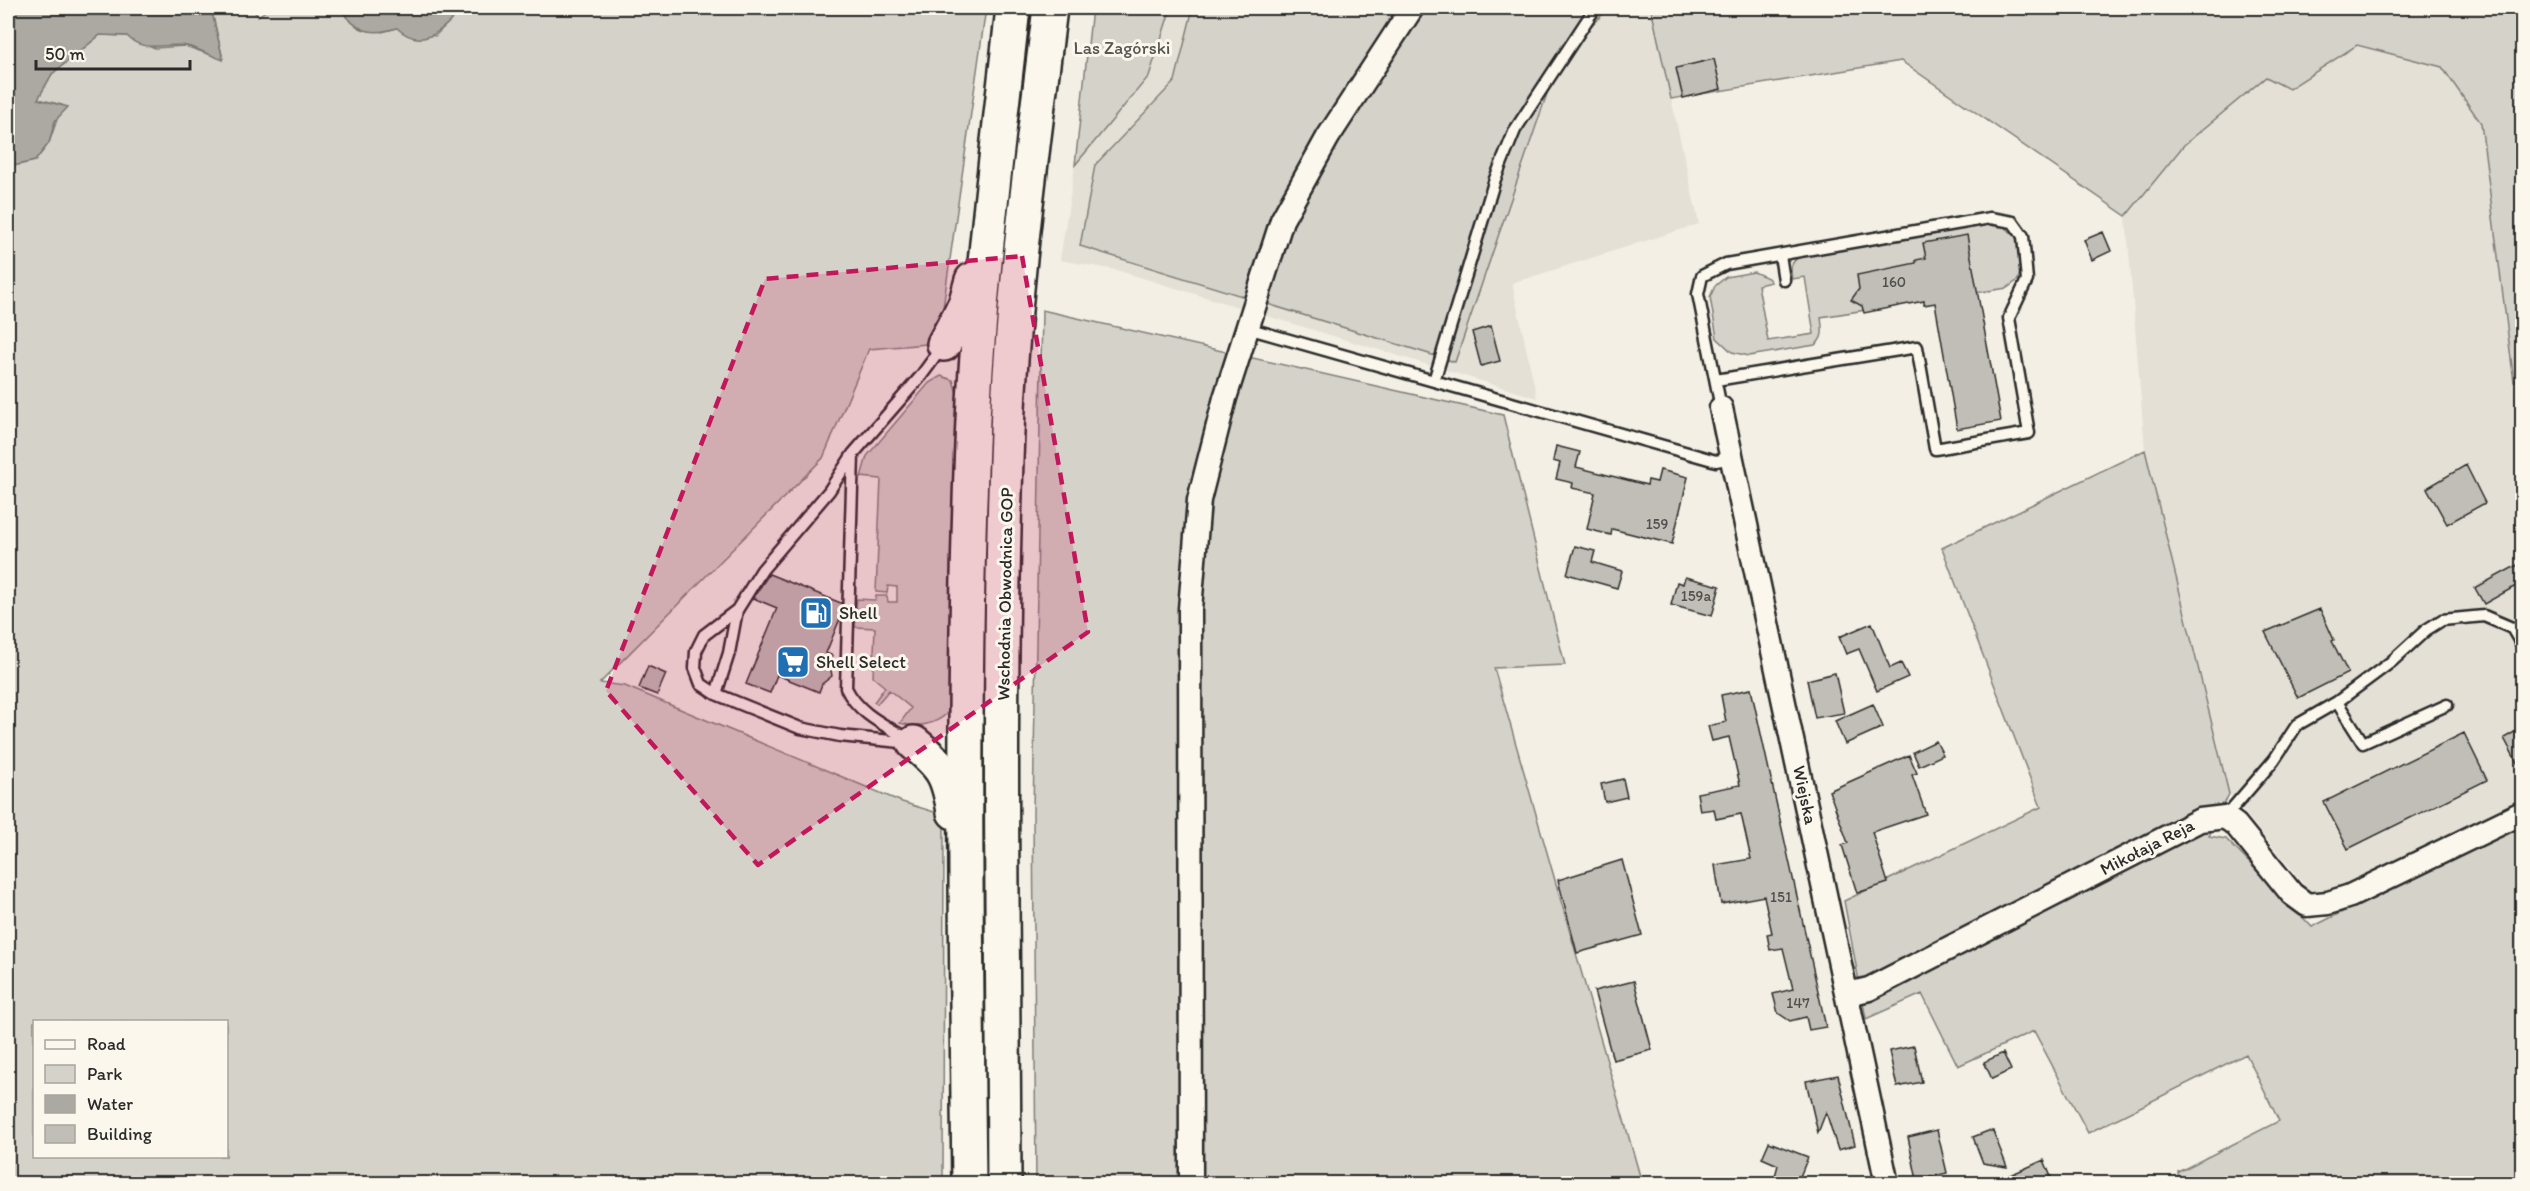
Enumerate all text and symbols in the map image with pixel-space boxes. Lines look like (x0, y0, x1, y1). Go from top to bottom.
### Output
scale bar (36, 33, 190, 71)
park label: Las Zagórski (1074, 37, 1170, 59)
text: 50 m (45, 43, 85, 65)
house number: 160 (1882, 273, 1906, 291)
street label: Wschodnia Obwodnica GOP (992, 487, 1018, 701)
house number: 159 (1646, 515, 1668, 533)
house number: 159a (1681, 587, 1711, 605)
fuel station icon: Shell (798, 595, 834, 631)
place label: Shell (839, 602, 878, 624)
supermarket icon: Shell Select (775, 644, 811, 680)
place label: Shell Select (816, 651, 906, 673)
street label: Wiejska (1788, 764, 1822, 827)
street label: Mikołaja Reja (2096, 814, 2198, 880)
house number: 151 (1770, 888, 1792, 906)
house number: 147 (1786, 994, 1810, 1012)
legend (33, 1020, 228, 1158)
text: Road (87, 1033, 126, 1055)
text: Park (87, 1063, 122, 1085)
text: Water (87, 1093, 133, 1115)
text: Building (87, 1123, 153, 1145)

